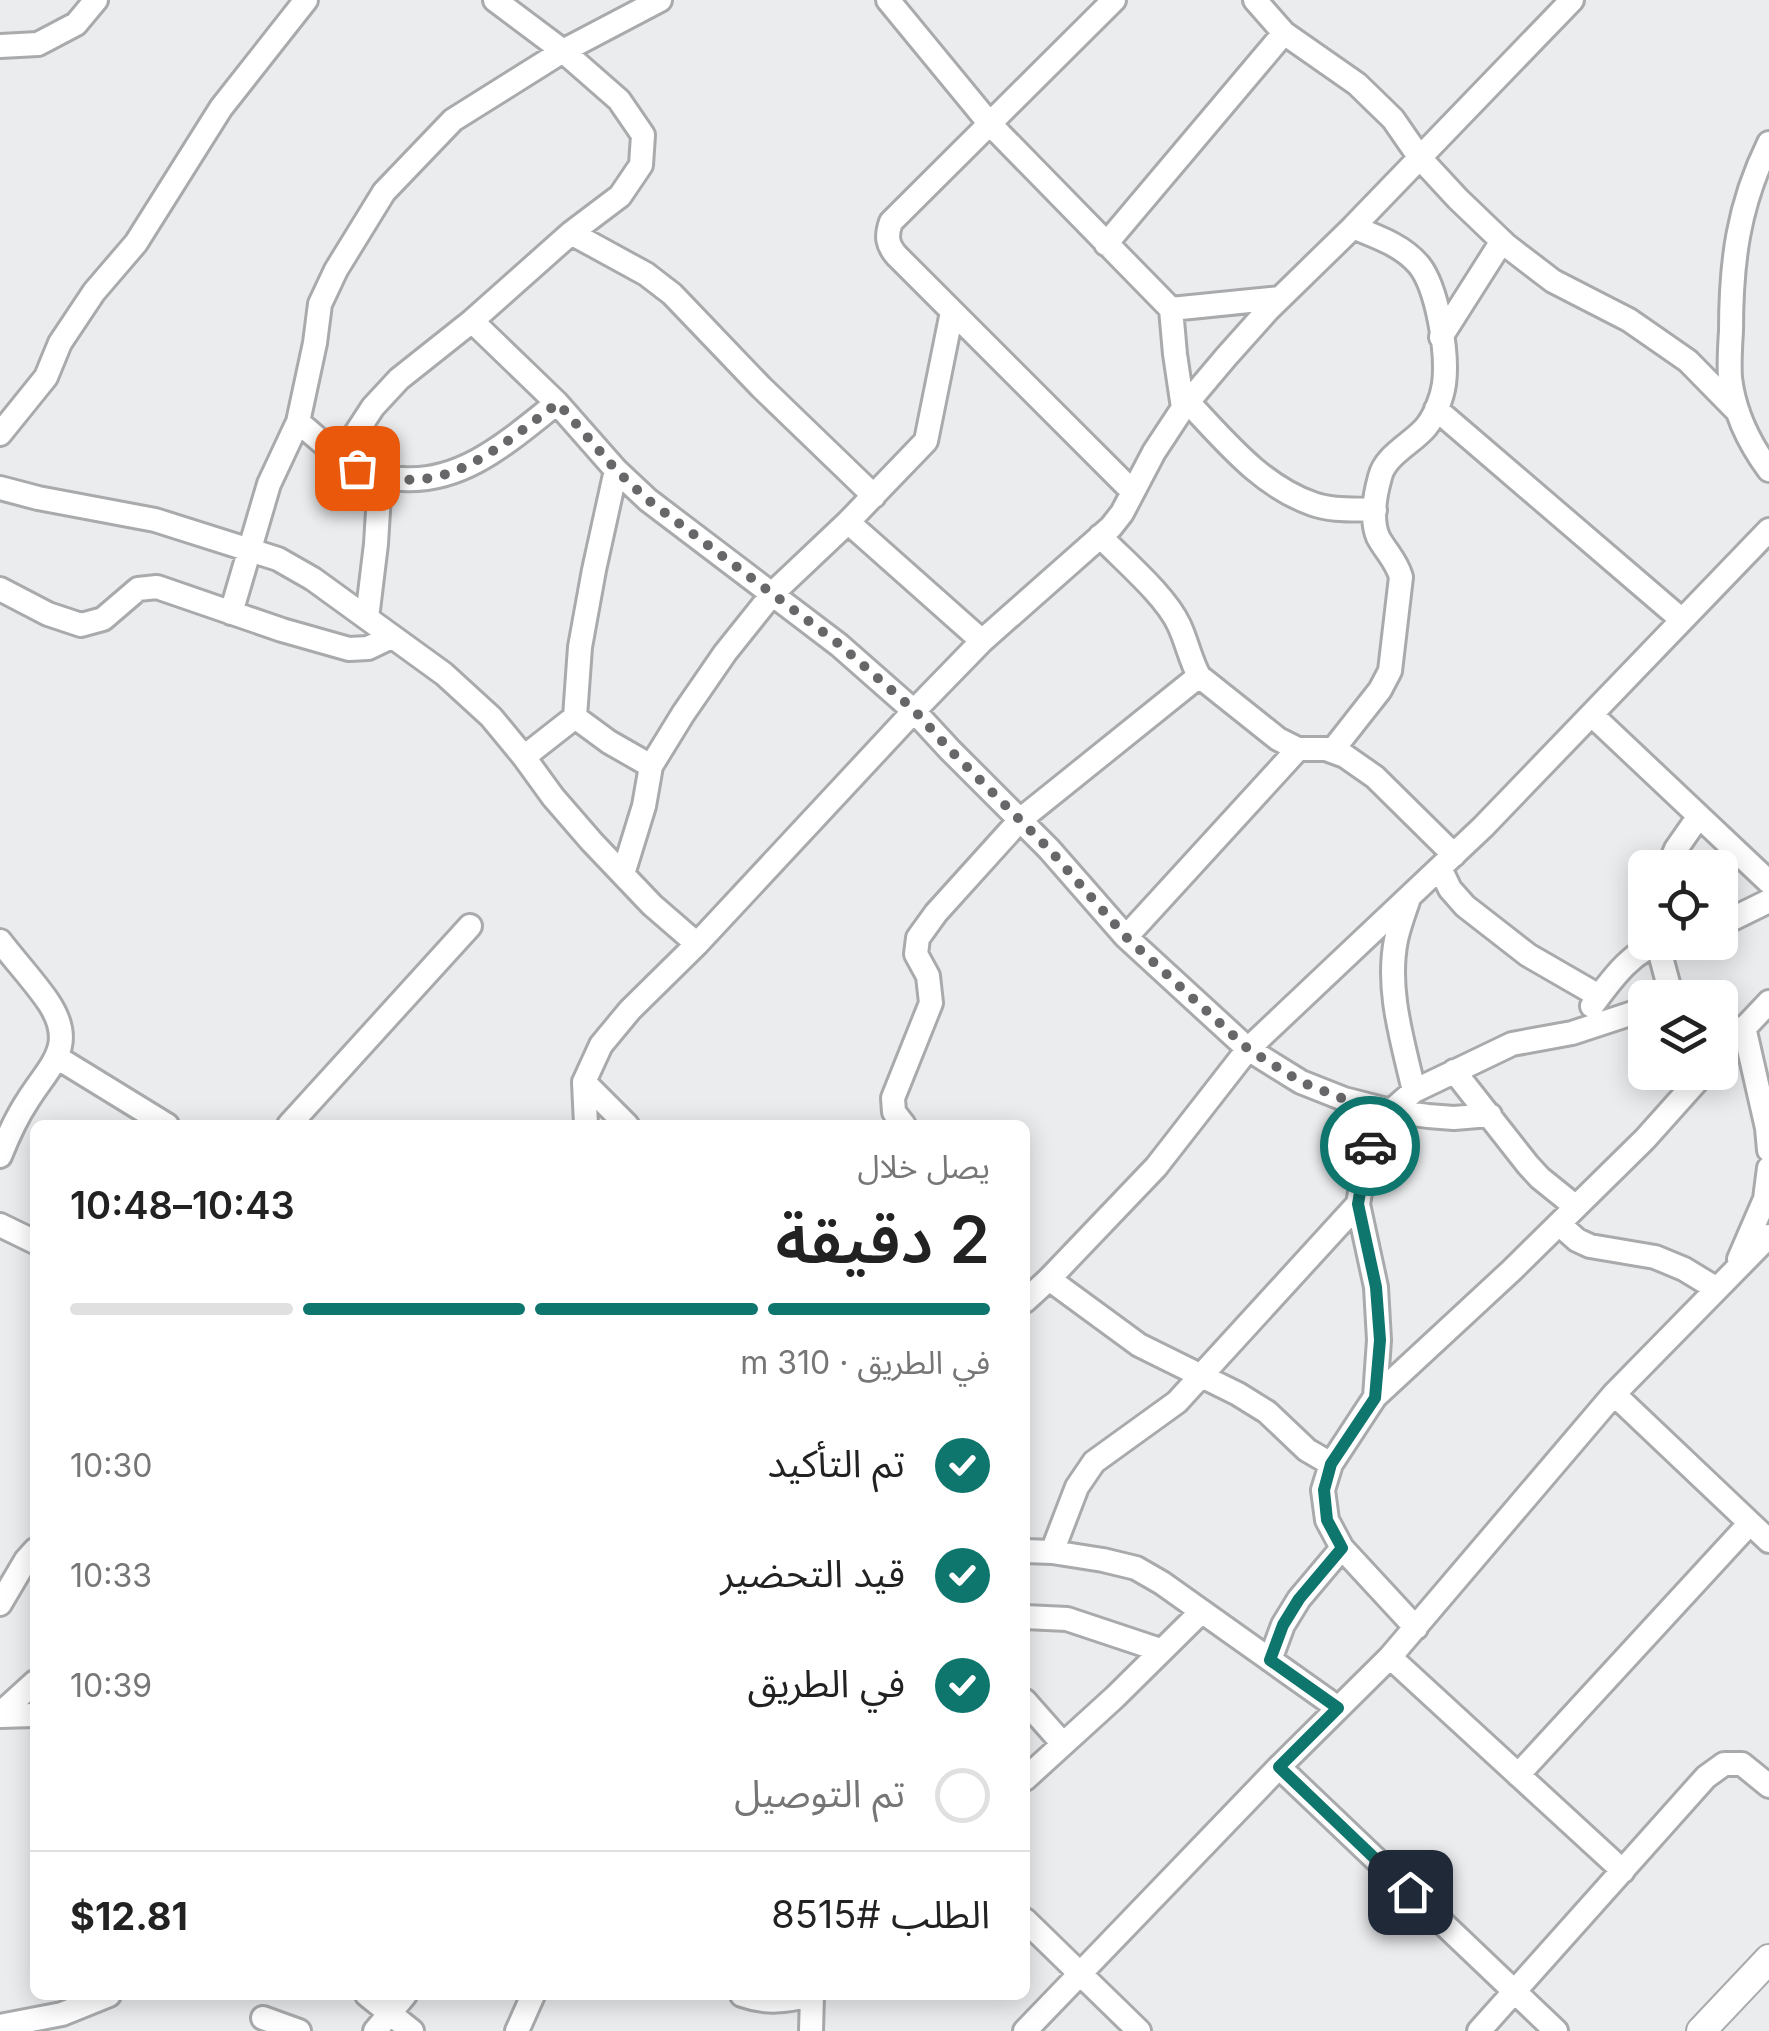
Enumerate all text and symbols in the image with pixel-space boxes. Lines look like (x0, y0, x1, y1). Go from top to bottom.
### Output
pin (315, 426, 400, 511)
icon: bag (330, 441, 385, 496)
map controls (1628, 850, 1738, 1090)
button: locate (1628, 850, 1738, 960)
button: layers (1628, 980, 1738, 1090)
courier (1320, 1096, 1420, 1196)
icon: car (1343, 1119, 1398, 1174)
text: يصل خلال (857, 1147, 990, 1186)
text: 10:43–10:48 (70, 1182, 295, 1228)
text: 2 دقيقة (775, 1200, 990, 1279)
text: في الطريق · 310 m (740, 1343, 990, 1382)
icon: check (935, 1438, 990, 1493)
text: تم التأكيد (767, 1440, 905, 1486)
text: 10:30 (70, 1446, 152, 1485)
icon: check (935, 1548, 990, 1603)
text: قيد التحضير (720, 1550, 905, 1596)
text: 10:33 (70, 1556, 152, 1595)
icon: check (935, 1658, 990, 1713)
text: في الطريق (747, 1660, 905, 1706)
text: 10:39 (70, 1666, 152, 1705)
text: تم التوصيل (734, 1770, 905, 1816)
pin (1368, 1850, 1453, 1935)
icon: home (1383, 1865, 1438, 1920)
text: الطلب #8515 (771, 1891, 990, 1937)
text: $12.81 (70, 1893, 188, 1939)

